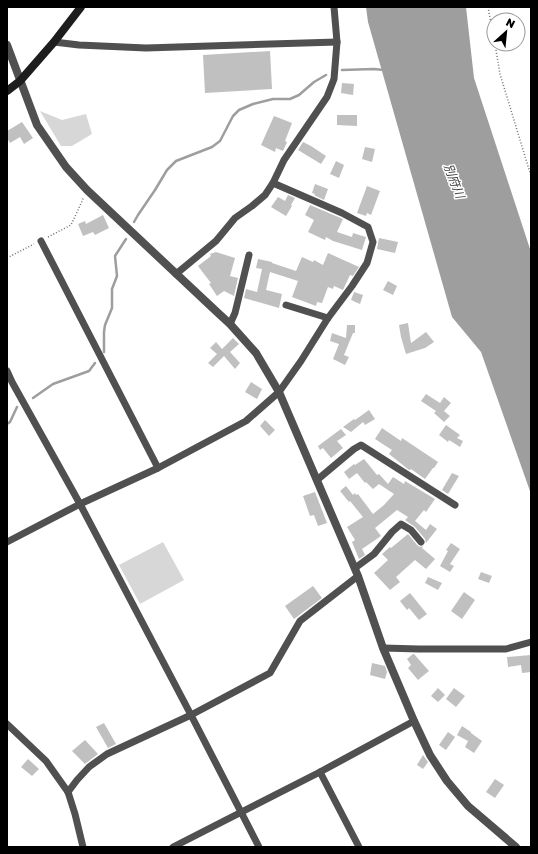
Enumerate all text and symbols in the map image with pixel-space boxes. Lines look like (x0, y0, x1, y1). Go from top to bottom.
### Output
north arrow (486, 12, 526, 52)
text: N (504, 15, 517, 30)
water label: 別府川 (441, 161, 469, 202)

